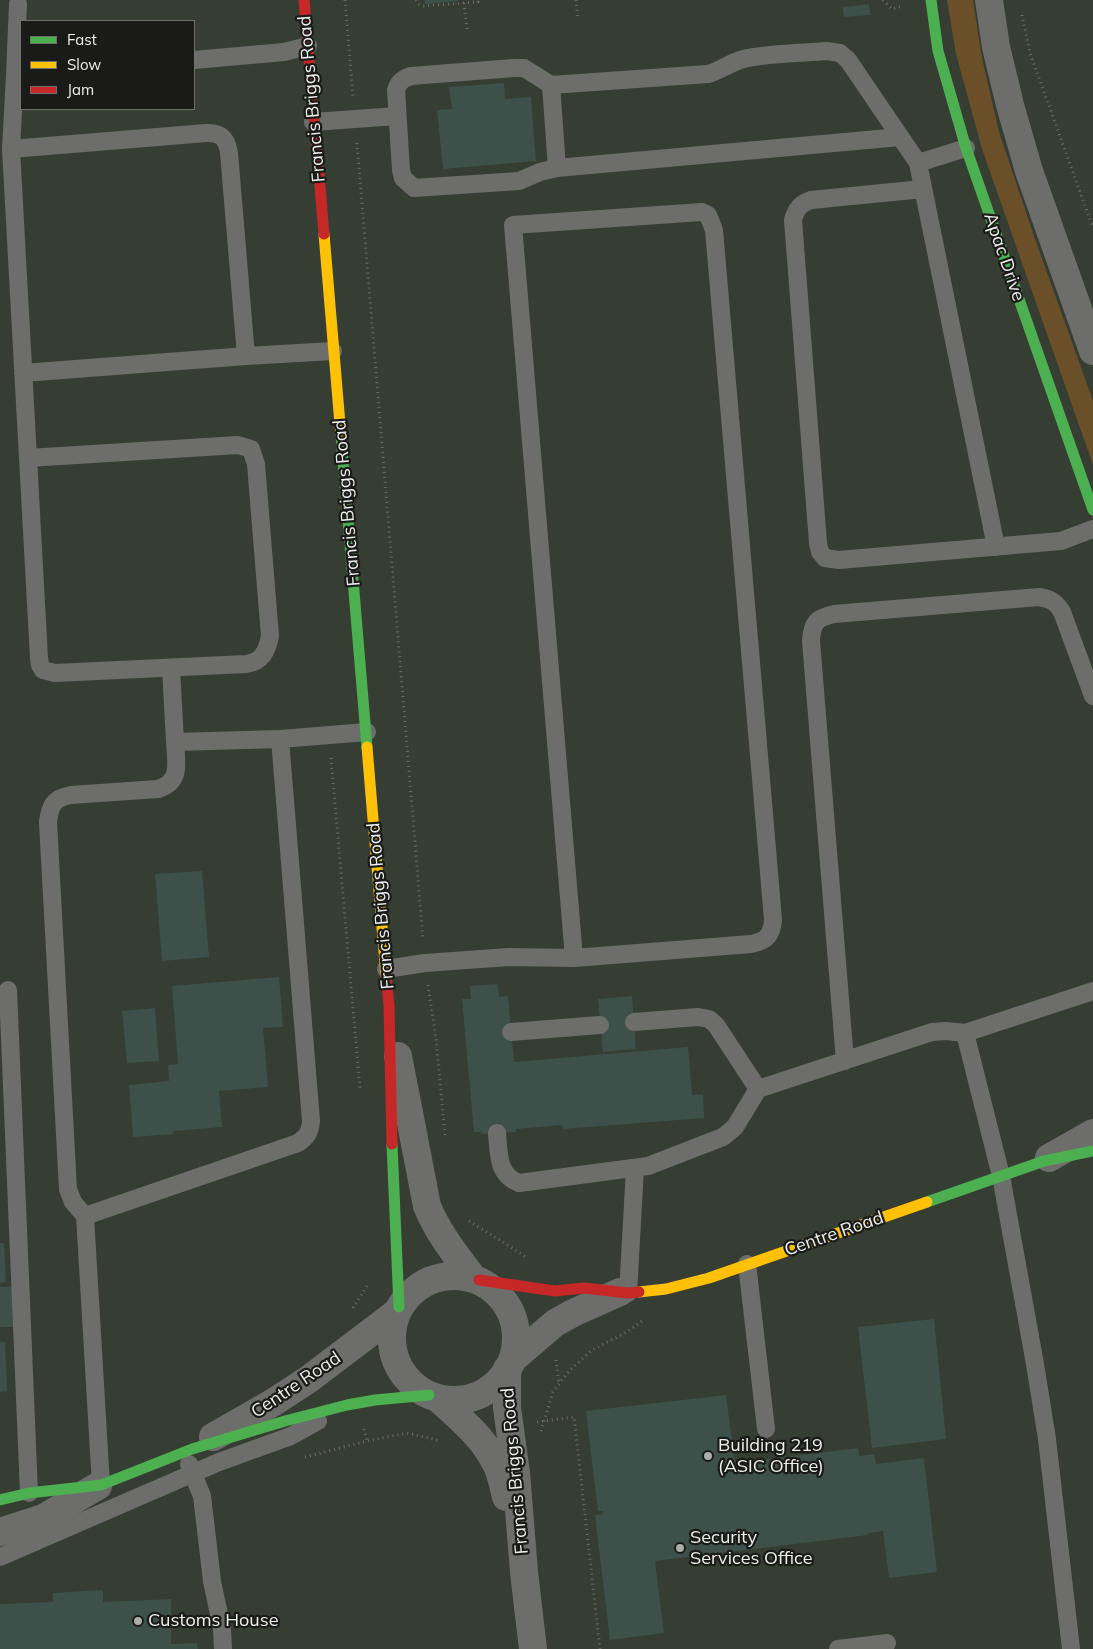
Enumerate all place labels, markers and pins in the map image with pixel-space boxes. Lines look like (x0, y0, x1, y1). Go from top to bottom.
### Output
place label: Building 219 (ASIC Office) (718, 1435, 824, 1478)
marker: Building 219 (ASIC Office) (702, 1450, 714, 1462)
place label: Security Services Office (690, 1527, 813, 1570)
marker: Security Services Office (674, 1542, 686, 1554)
place label: Customs House (148, 1610, 278, 1632)
marker: Customs House (132, 1615, 144, 1627)

